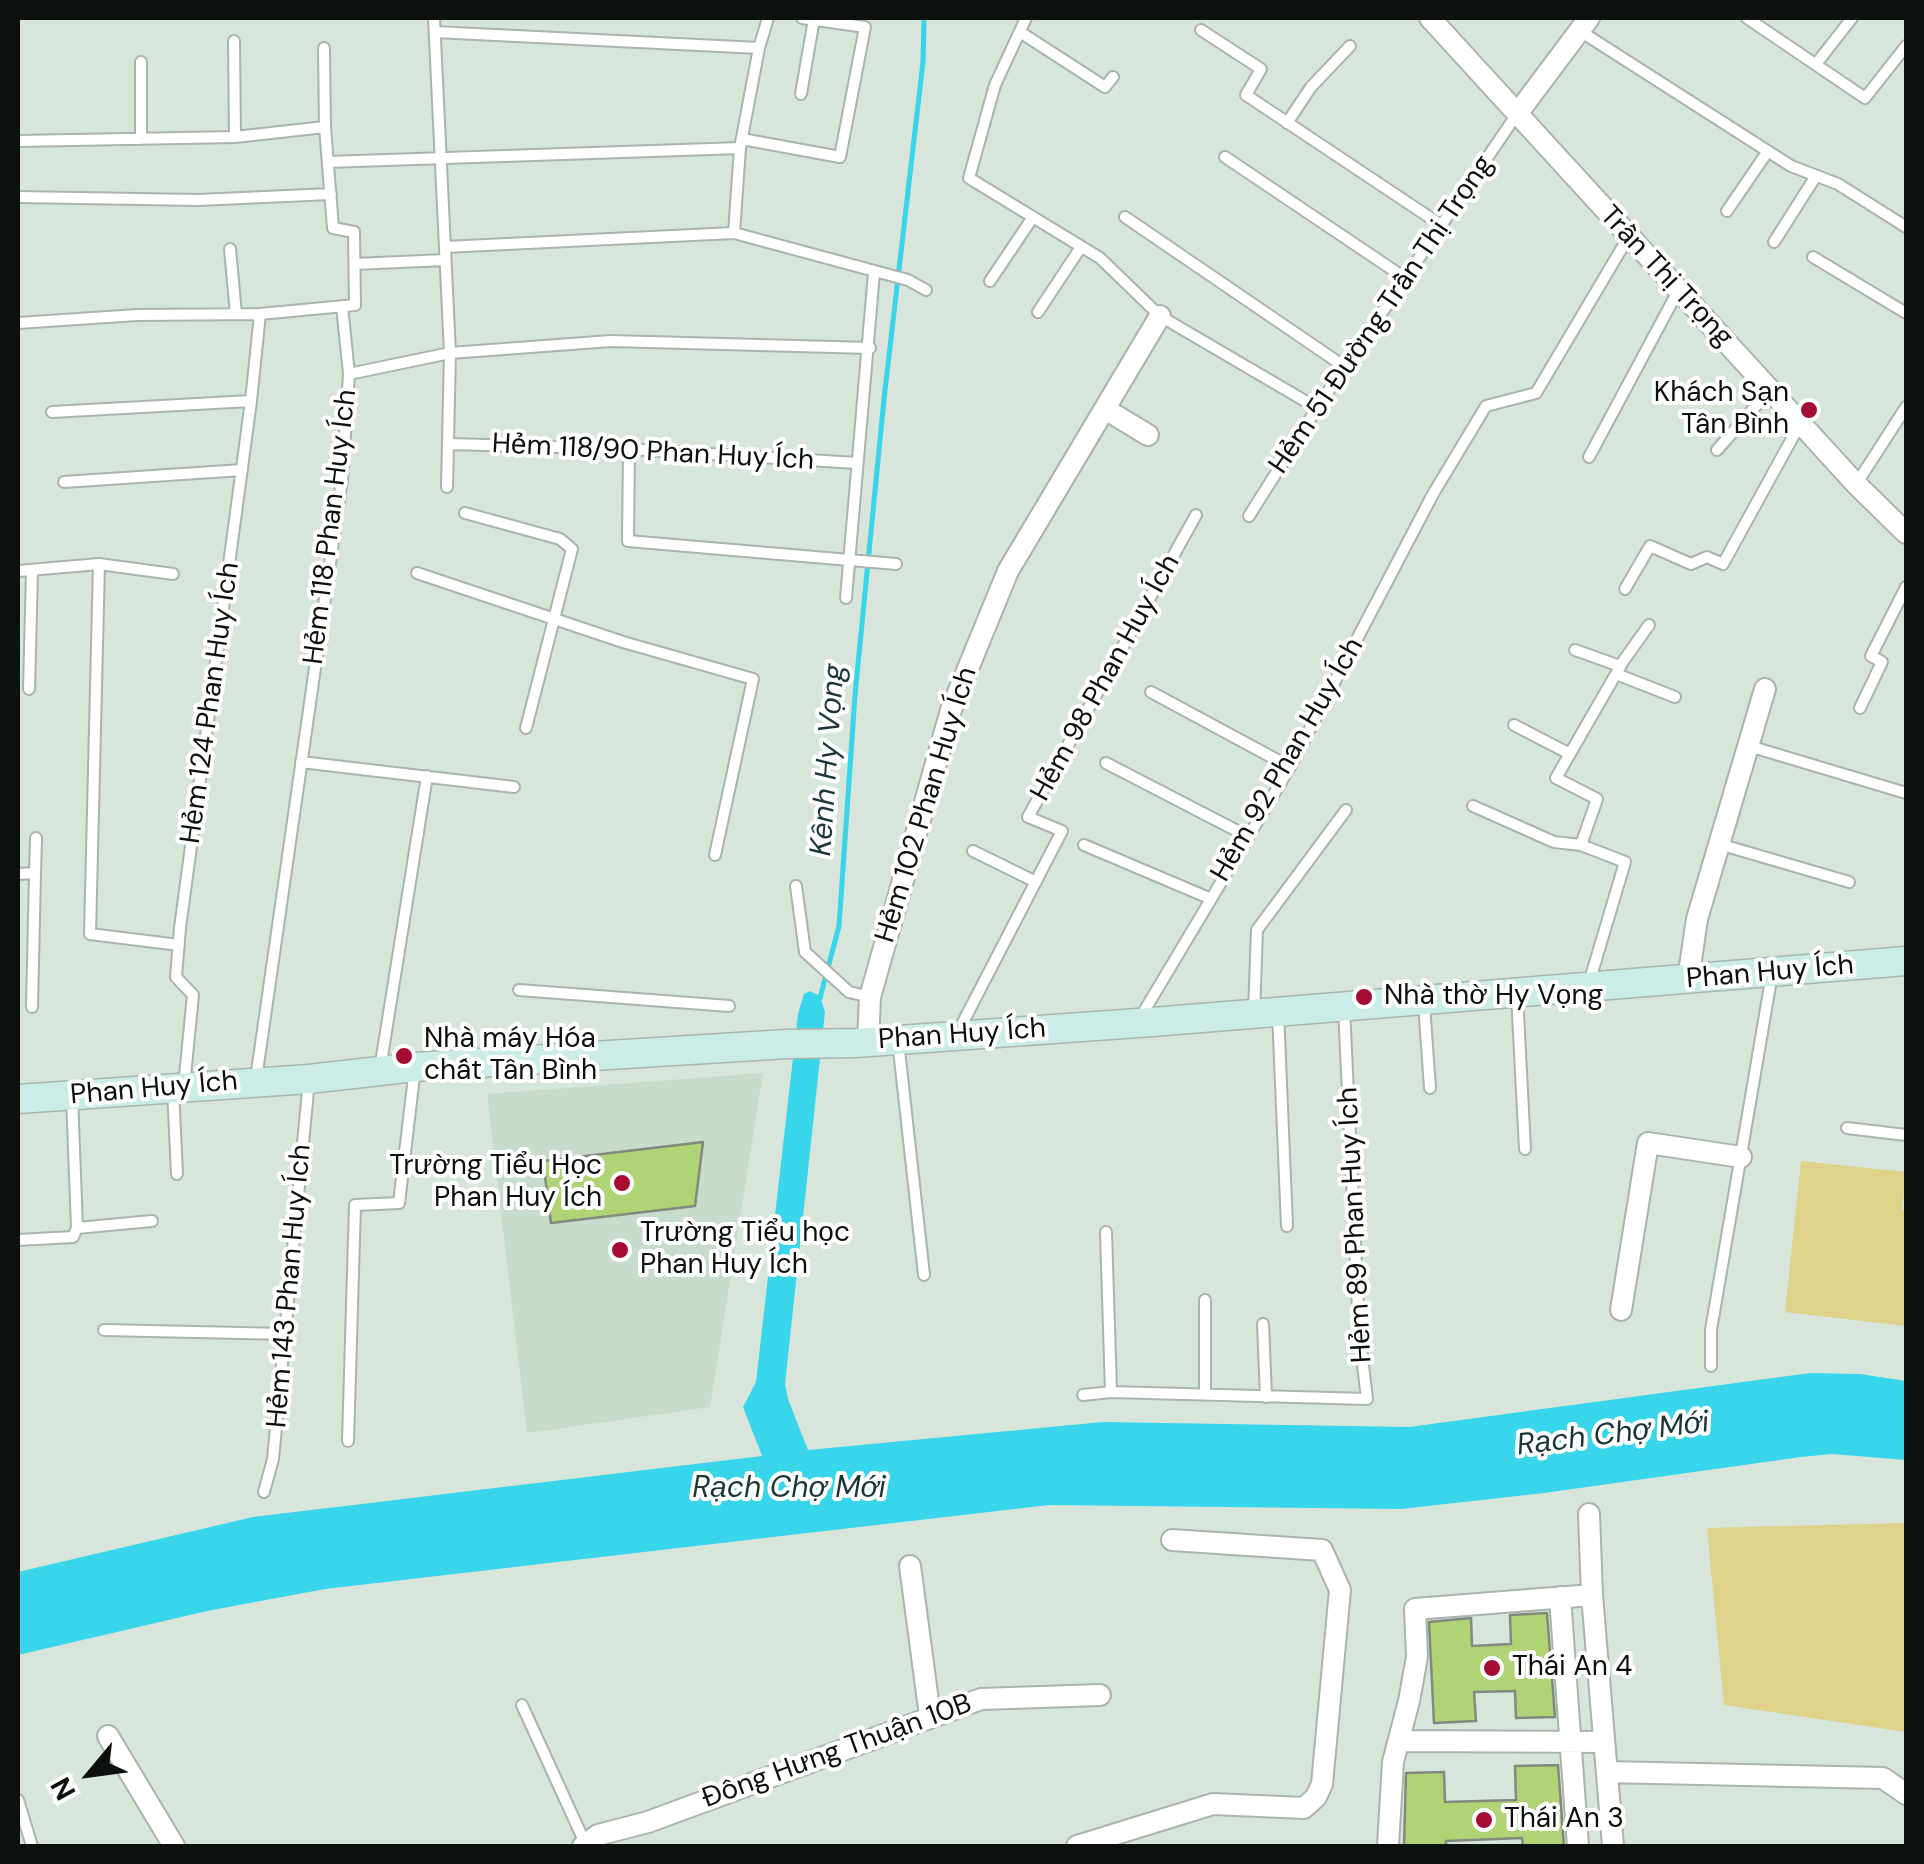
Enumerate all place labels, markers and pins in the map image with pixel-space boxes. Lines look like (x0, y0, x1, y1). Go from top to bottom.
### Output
place label: Khách Sạn Tân Bình (1654, 377, 1789, 443)
marker: Khách Sạn Tân Bình (1798, 399, 1820, 421)
place label: Nhà thờ Hy Vọng (1384, 980, 1603, 1014)
marker: Nhà thờ Hy Vọng (1353, 986, 1375, 1008)
place label: Nhà máy Hóa chất Tân Bình (424, 1023, 597, 1089)
marker: Nhà máy Hóa chất Tân Bình (393, 1045, 415, 1067)
place label: Trường Tiểu Học Phan Huy Ích (389, 1150, 602, 1216)
marker: Trường Tiểu Học Phan Huy Ích (611, 1172, 633, 1194)
place label: Trường Tiểu học Phan Huy Ích (640, 1217, 850, 1283)
marker: Trường Tiểu học Phan Huy Ích (609, 1239, 631, 1261)
place label: Thái An 4 (1512, 1651, 1632, 1685)
marker: Thái An 4 (1481, 1657, 1503, 1679)
place label: Thái An 3 (1504, 1803, 1624, 1837)
marker: Thái An 3 (1473, 1809, 1495, 1831)

